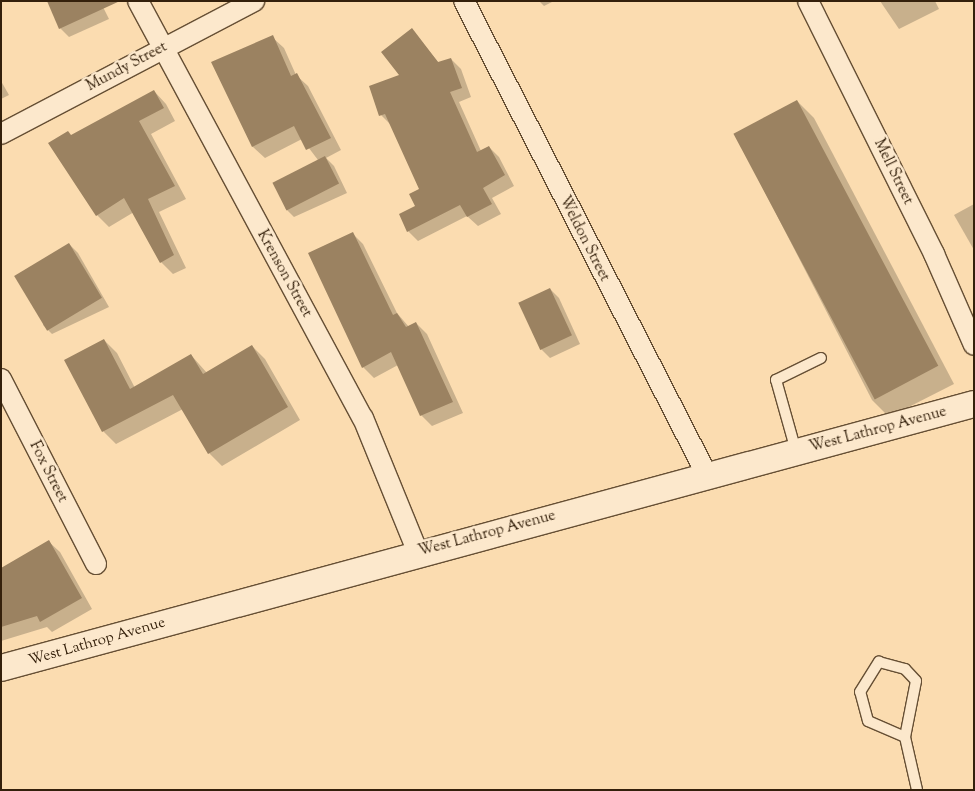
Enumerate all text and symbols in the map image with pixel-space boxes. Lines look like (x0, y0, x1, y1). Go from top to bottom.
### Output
street label: Mundy Street (84, 38, 170, 96)
street label: Mell Street (869, 136, 917, 208)
street label: Weldon Street (555, 193, 613, 285)
street label: Krenson Street (253, 227, 315, 321)
street label: West Lathrop Avenue (807, 403, 949, 457)
street label: Fox Street (25, 438, 71, 506)
street label: West Lathrop Avenue (416, 507, 558, 561)
street label: West Lathrop Avenue (27, 614, 167, 670)

